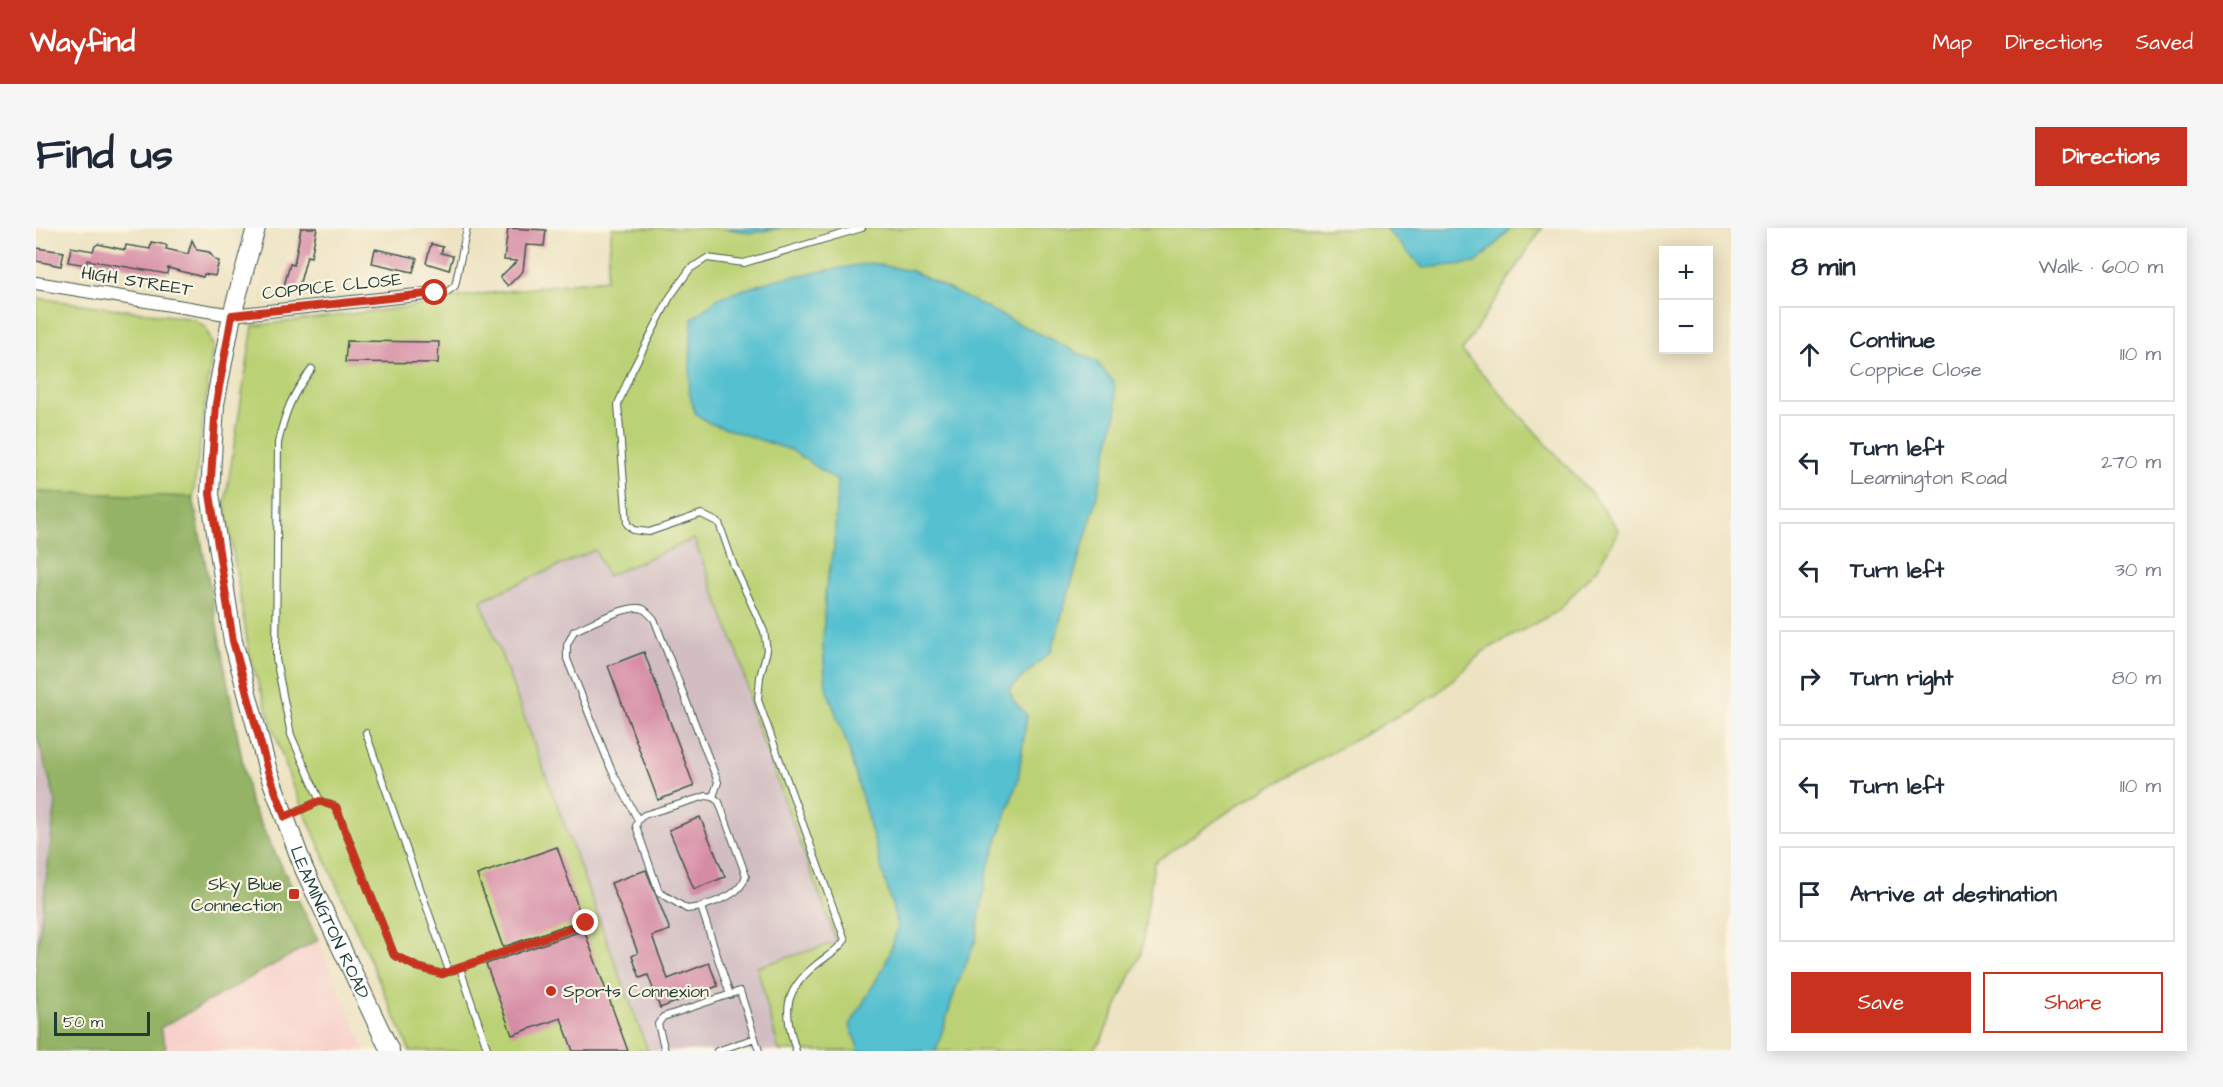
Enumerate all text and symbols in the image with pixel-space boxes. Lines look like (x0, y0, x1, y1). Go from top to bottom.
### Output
text: Wayfind (30, 23, 135, 62)
text: Map (1932, 28, 1972, 57)
text: Directions (2005, 28, 2103, 57)
text: Saved (2136, 28, 2193, 57)
text: Find us (36, 127, 173, 185)
button: Directions (2035, 127, 2187, 186)
map controls (1659, 246, 1713, 354)
button: + (1659, 246, 1713, 300)
text: 8 min (1791, 249, 1855, 285)
text: Walk · 600 m (2038, 253, 2163, 281)
street label: HIGH STREET (79, 260, 195, 303)
street label: COPPICE CLOSE (261, 267, 404, 306)
route start (421, 279, 447, 305)
button: − (1659, 300, 1713, 354)
text: Continue (1850, 325, 1935, 356)
icon: ahead (1793, 338, 1826, 371)
text: 110 m (2120, 340, 2161, 368)
text: Coppice Close (1850, 356, 1982, 384)
text: Turn left (1850, 433, 1944, 464)
icon: left (1793, 446, 1826, 479)
text: 270 m (2101, 448, 2161, 476)
text: Leamington Road (1850, 464, 2007, 492)
icon: left (1793, 554, 1826, 587)
text: Turn left (1850, 555, 1944, 586)
text: 30 m (2115, 556, 2161, 584)
icon: right (1793, 662, 1826, 695)
text: Turn right (1850, 663, 1953, 694)
text: 80 m (2112, 664, 2161, 692)
icon: left (1793, 770, 1826, 803)
text: Turn left (1850, 771, 1944, 802)
text: 110 m (2120, 772, 2161, 800)
street label: LEAMINGTON ROAD (284, 843, 376, 1003)
place label: Sky Blue Connection (191, 872, 282, 918)
icon: arrive (1793, 878, 1826, 911)
text: Arrive at destination (1850, 879, 2057, 910)
marker: Sky Blue Connection (287, 887, 301, 901)
route end (572, 909, 598, 935)
button: Save (1791, 972, 1971, 1033)
button: Share (1983, 972, 2163, 1033)
place label: Sports Connexion (563, 979, 709, 1004)
marker: Sports Connexion (544, 984, 558, 998)
scale bar (54, 1009, 150, 1036)
text: 50 m (63, 1011, 103, 1033)

